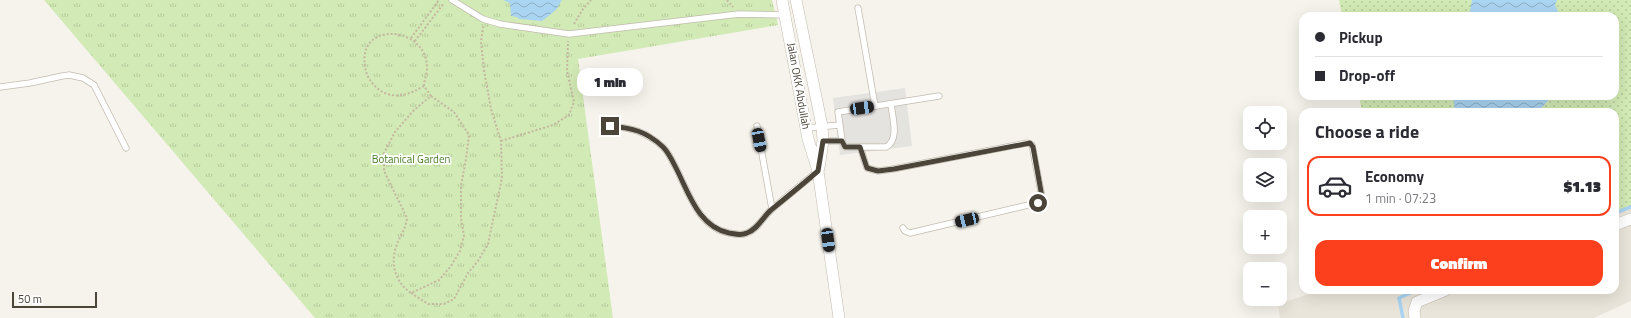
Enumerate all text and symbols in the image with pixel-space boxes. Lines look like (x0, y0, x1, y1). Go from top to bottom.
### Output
text: Pickup (1339, 26, 1383, 49)
street label: Jalan OKK Abdullah (784, 41, 815, 131)
text: Drop-off (1339, 64, 1395, 87)
callout: 1 min (577, 68, 643, 96)
text: 1 min (594, 72, 626, 92)
car (849, 100, 875, 116)
map controls (1243, 106, 1287, 306)
button: locate (1243, 106, 1287, 150)
route end (601, 117, 619, 135)
text: Choose a ride (1315, 118, 1419, 145)
car (751, 127, 767, 153)
park label: Botanical Garden (372, 151, 450, 167)
button: layers (1243, 158, 1287, 202)
text: Economy (1365, 165, 1424, 188)
icon: car (1317, 168, 1353, 204)
text: $1.13 (1564, 175, 1601, 198)
text: 1 min · 07:23 (1365, 188, 1436, 208)
route start (1029, 194, 1047, 212)
button: + (1243, 210, 1287, 254)
car (954, 211, 980, 229)
car (820, 227, 836, 253)
button: Confirm (1315, 240, 1603, 286)
button: − (1243, 262, 1287, 306)
scale bar (12, 290, 97, 309)
text: 50 m (18, 291, 42, 307)

